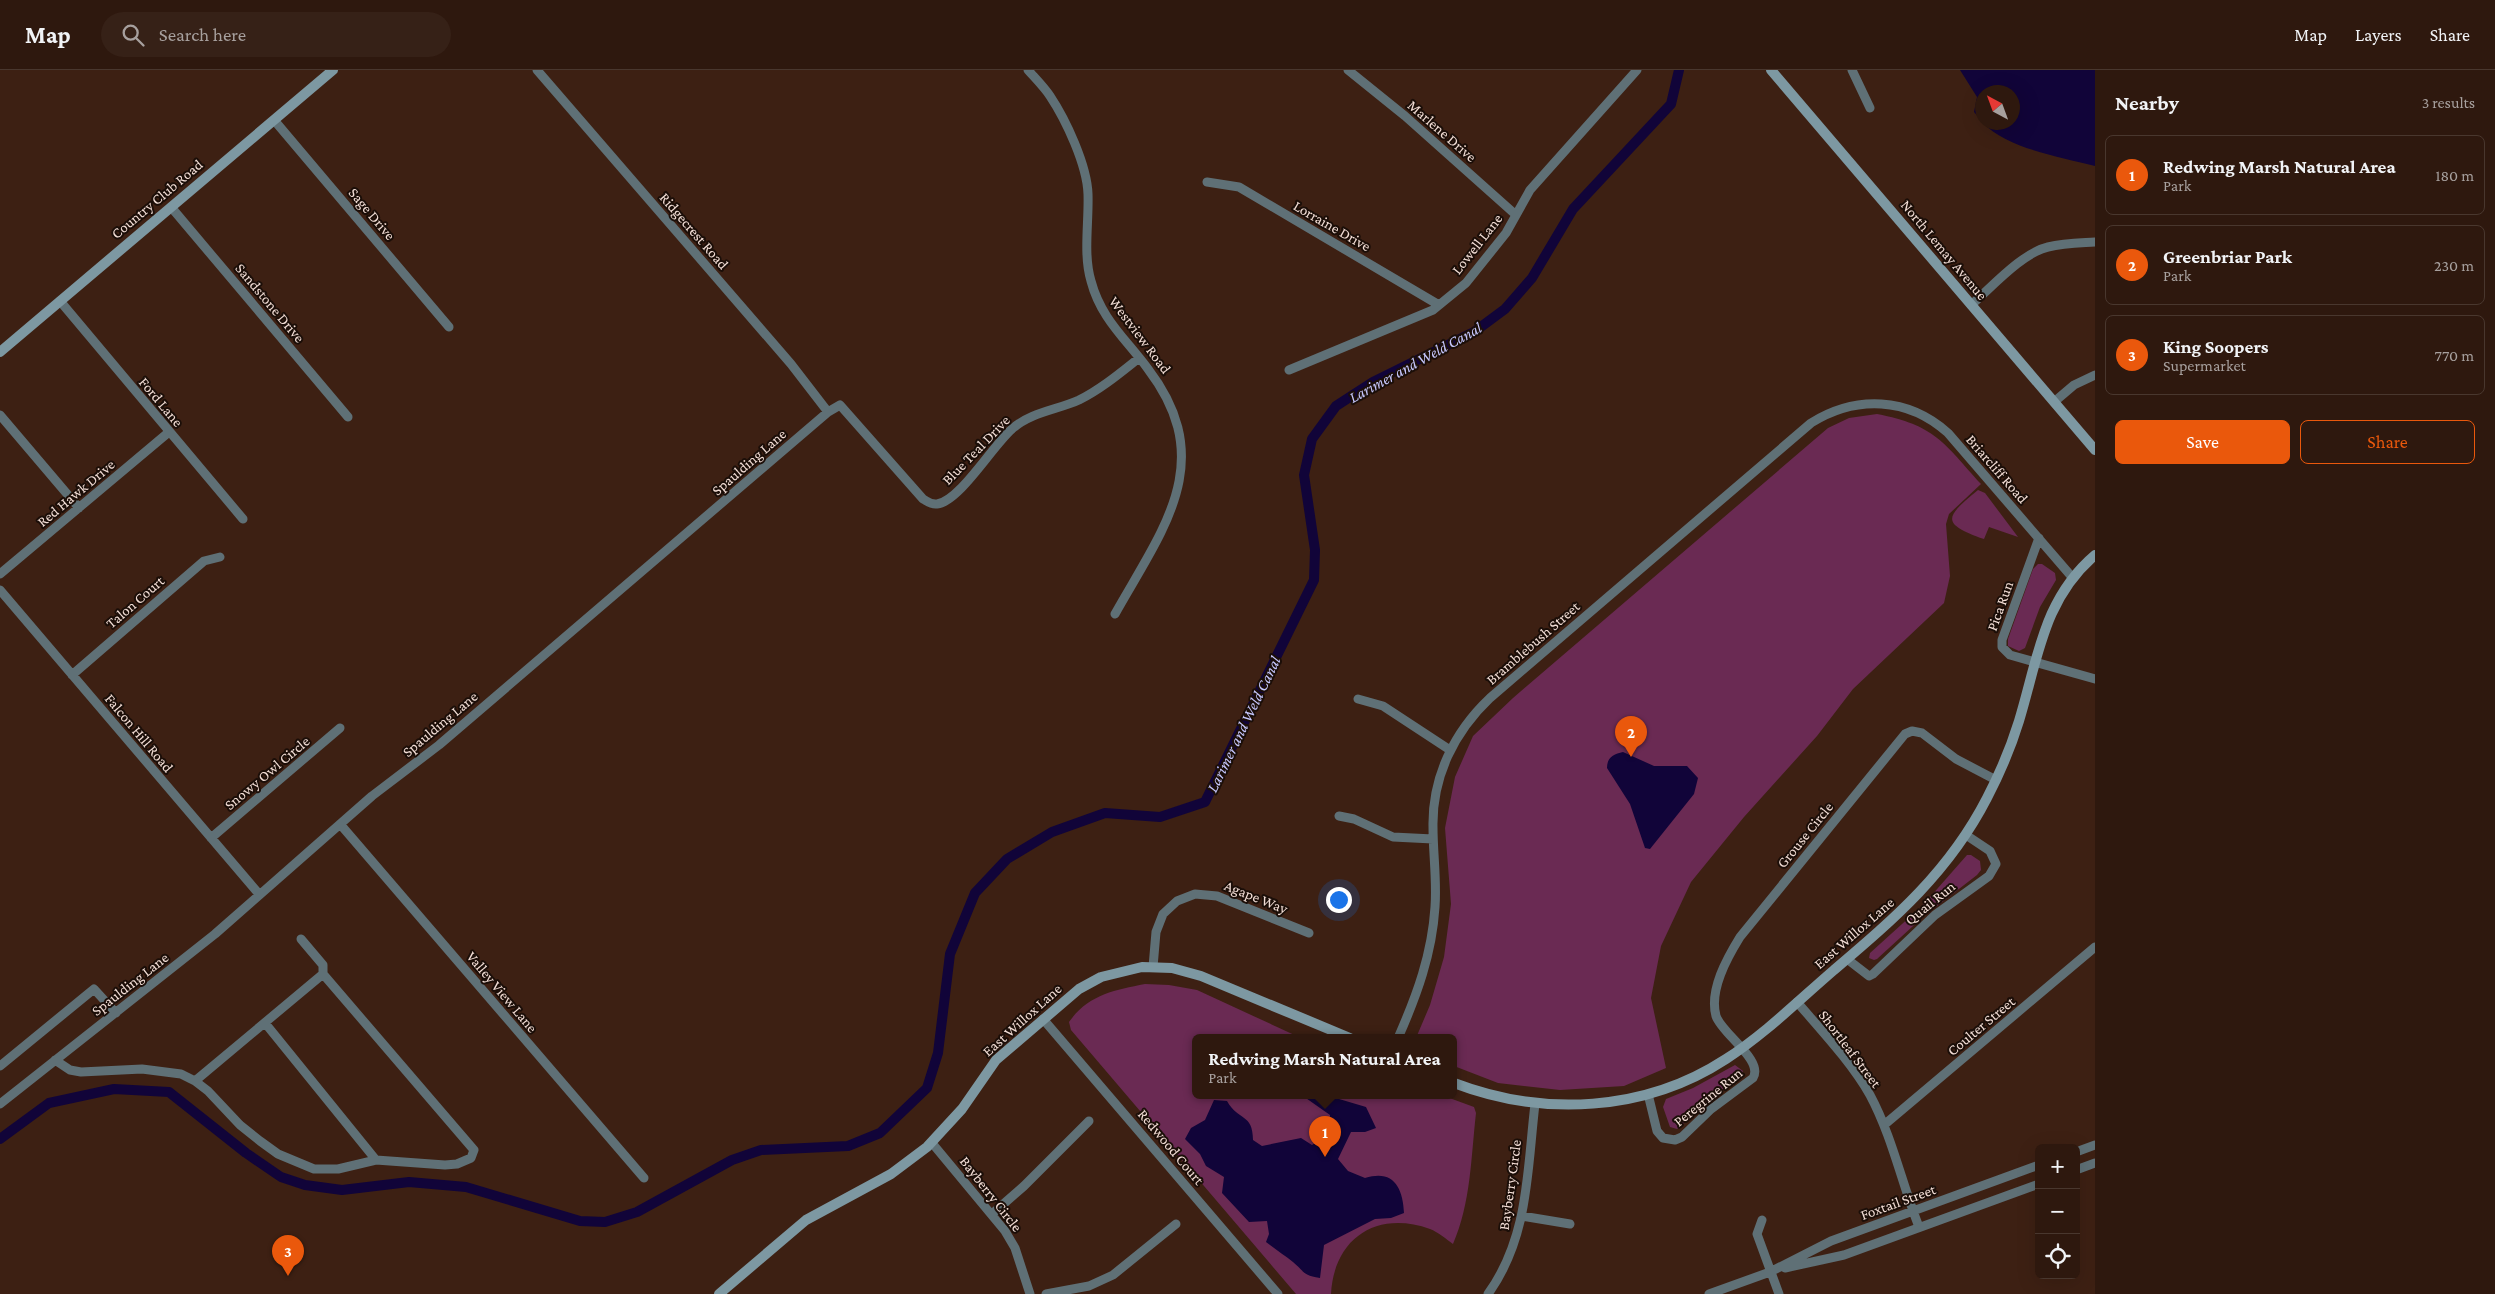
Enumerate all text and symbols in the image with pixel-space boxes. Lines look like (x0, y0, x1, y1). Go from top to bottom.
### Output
search box (101, 12, 451, 57)
text: Map (25, 21, 71, 48)
icon: search (119, 21, 147, 49)
text: Search here (159, 24, 246, 45)
text: Map (2294, 25, 2327, 45)
text: Layers (2355, 25, 2402, 45)
text: Share (2430, 25, 2470, 45)
north arrow (1975, 85, 2020, 130)
text: Nearby (2115, 91, 2179, 115)
text: 3 results (2422, 94, 2475, 111)
street label: Marlene Drive (1405, 97, 1480, 165)
street label: Country Club Road (108, 156, 207, 243)
text: Redwing Marsh Natural Area (2163, 156, 2396, 177)
text: 1 (2129, 167, 2135, 184)
text: 180 m (2435, 167, 2474, 184)
text: Park (2163, 177, 2191, 194)
street label: Sage Drive (345, 185, 399, 244)
street label: Ridgecrest Road (656, 190, 732, 273)
street label: North Lemay Avenue (1897, 197, 1991, 304)
street label: Lorraine Drive (1291, 198, 1374, 255)
street label: Lowell Lane (1448, 210, 1506, 277)
text: Greenbriar Park (2163, 246, 2292, 267)
text: 2 (2128, 257, 2136, 274)
text: 230 m (2434, 257, 2474, 274)
street label: Sandstone Drive (232, 260, 308, 346)
text: Park (2163, 267, 2191, 284)
street label: Westview Road (1106, 293, 1174, 377)
water label: Larimer and Weld Canal (1346, 318, 1485, 406)
text: King Soopers (2163, 336, 2269, 357)
text: 3 (2128, 347, 2136, 364)
text: 770 m (2435, 347, 2474, 364)
text: Supermarket (2163, 357, 2246, 374)
street label: Ford Lane (136, 374, 186, 430)
street label: Blue Teal Drive (939, 412, 1013, 488)
button: Save (2115, 420, 2290, 464)
button: Share (2300, 420, 2475, 464)
street label: Spaulding Lane (709, 425, 790, 499)
street label: Briarcliff Road (1963, 431, 2031, 507)
street label: Red Hawk Drive (34, 456, 118, 530)
street label: Talon Court (103, 572, 168, 631)
street label: Pica Run (1984, 579, 2016, 633)
street label: Bramblebush Street (1483, 598, 1584, 688)
water label: Larimer and Weld Canal (1203, 653, 1284, 795)
street label: Spaulding Lane (399, 688, 482, 761)
street label: Falcon Hill Road (102, 691, 176, 775)
pin: 2 (1615, 716, 1647, 757)
street label: Snowy Owl Circle (221, 733, 314, 814)
street label: Grouse Circle (1774, 799, 1837, 871)
street label: Agape Way (1222, 877, 1290, 918)
street label: Quail Run (1902, 878, 1958, 928)
your location (1326, 887, 1352, 913)
street label: East Willox Lane (1811, 894, 1897, 972)
street label: Valley View Lane (463, 948, 541, 1037)
street label: Spaulding Lane (89, 949, 172, 1020)
street label: East Willox Lane (979, 980, 1065, 1060)
street label: Coulter Street (1944, 993, 2019, 1059)
street label: Shortleaf Street (1816, 1007, 1885, 1092)
popup (1192, 1034, 1457, 1099)
text: Redwing Marsh Natural Area (1208, 1048, 1441, 1069)
street label: Peregrine Run (1671, 1064, 1746, 1130)
text: Park (1208, 1069, 1237, 1086)
street label: Redwood Court (1135, 1106, 1208, 1189)
pin: 1 (1309, 1116, 1341, 1157)
street label: Bayberry Circle (1496, 1138, 1525, 1231)
map controls (2035, 1144, 2080, 1279)
button: + (2035, 1144, 2080, 1189)
street label: Bayberry Circle (956, 1153, 1026, 1236)
street label: Foxtail Street (1858, 1181, 1939, 1223)
button: − (2035, 1189, 2080, 1234)
button: locate (2035, 1234, 2080, 1279)
pin: 3 (272, 1235, 304, 1276)

